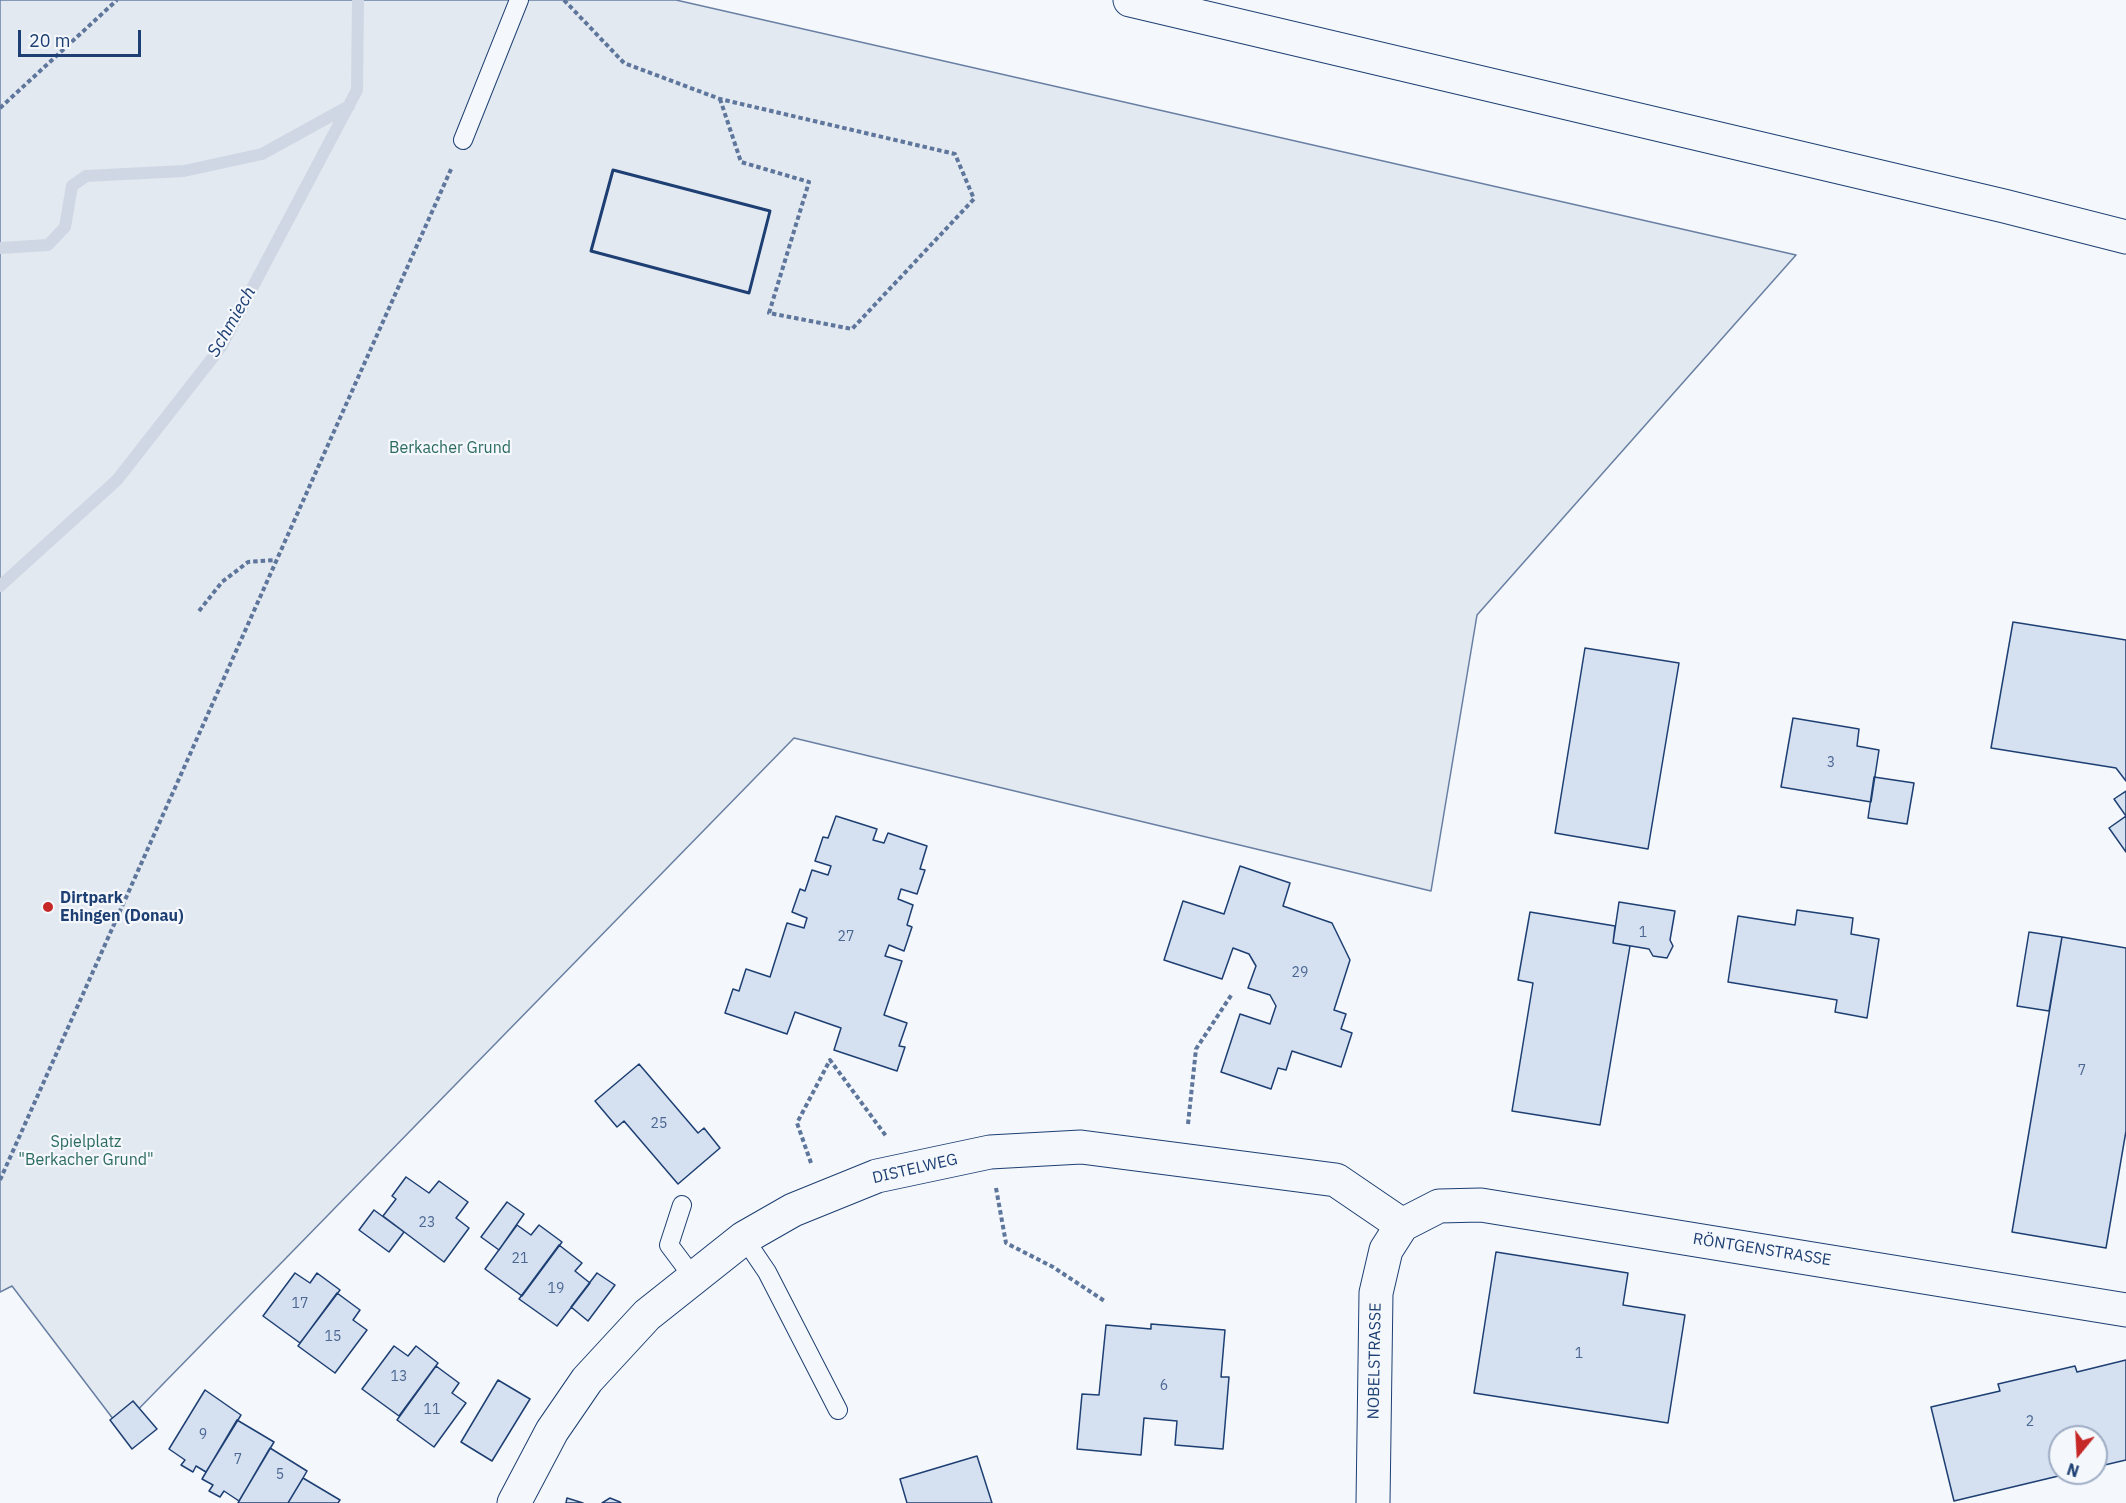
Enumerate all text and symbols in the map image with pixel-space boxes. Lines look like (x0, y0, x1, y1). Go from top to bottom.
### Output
scale bar (21, 18, 144, 56)
text: 20 m (29, 29, 71, 52)
water label: Schmiech (203, 283, 261, 361)
park label: Berkacher Grund (389, 438, 511, 458)
house number: 3 (1827, 755, 1835, 771)
place label: Dirtpark Ehingen (Donau) (60, 888, 184, 926)
marker: Dirtpark Ehingen (Donau) (41, 900, 55, 914)
house number: 1 (1639, 925, 1647, 941)
house number: 27 (838, 929, 854, 945)
house number: 29 (1292, 965, 1308, 981)
house number: 7 (2078, 1063, 2086, 1079)
house number: 25 (651, 1116, 667, 1132)
park label: Spielplatz "Berkacher Grund" (18, 1132, 154, 1170)
street label: DISTELWEG (870, 1150, 960, 1188)
house number: 23 (419, 1215, 435, 1231)
street label: RÖNTGENSTRASSE (1691, 1230, 1833, 1270)
house number: 21 (512, 1251, 528, 1267)
house number: 19 (548, 1281, 564, 1297)
house number: 17 (292, 1296, 308, 1312)
street label: NOBELSTRASSE (1364, 1302, 1386, 1420)
house number: 15 (325, 1329, 341, 1345)
house number: 1 (1575, 1346, 1583, 1362)
house number: 13 (391, 1369, 407, 1385)
house number: 6 (1160, 1378, 1168, 1394)
house number: 11 (424, 1402, 440, 1418)
house number: 2 (2026, 1414, 2034, 1430)
north arrow (2048, 1425, 2108, 1485)
house number: 9 (199, 1427, 207, 1443)
house number: 7 (234, 1452, 242, 1468)
text: N (2064, 1459, 2082, 1482)
house number: 5 (276, 1467, 284, 1483)

